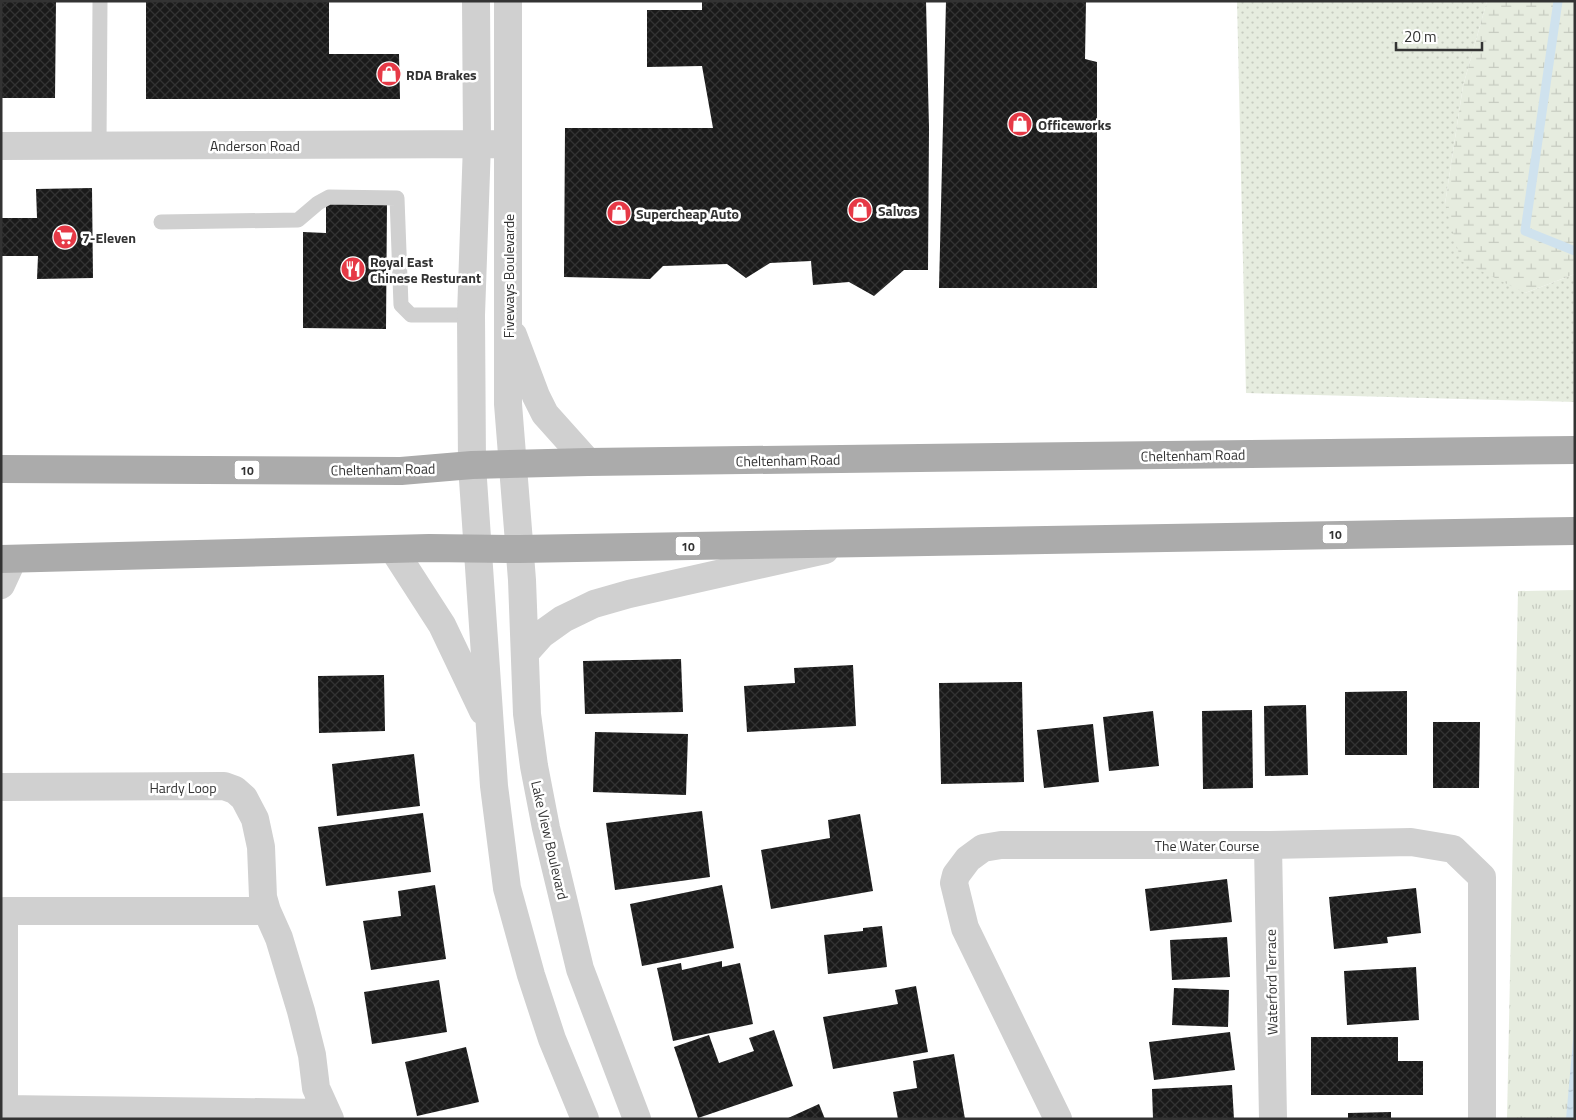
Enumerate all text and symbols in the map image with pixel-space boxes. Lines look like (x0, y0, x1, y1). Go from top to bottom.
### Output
scale bar (1396, 20, 1482, 52)
text: 20 m (1404, 25, 1437, 48)
shop icon: RDA Brakes (376, 61, 402, 87)
place label: RDA Brakes (406, 64, 477, 85)
shop icon: Officeworks (1007, 111, 1033, 137)
place label: Officeworks (1038, 114, 1112, 135)
street label: Anderson Road (210, 135, 300, 156)
shop icon: Salvos (847, 197, 873, 223)
shop icon: Supercheap Auto (606, 200, 632, 226)
place label: Salvos (878, 200, 918, 221)
place label: Supercheap Auto (636, 203, 739, 224)
street label: Fiveways Boulevarde (498, 214, 519, 338)
supermarket icon: 7-Eleven (52, 224, 78, 250)
place label: 7-Eleven (82, 227, 136, 248)
place label: Royal East Chinese Resturant (370, 251, 481, 288)
restaurant icon: Royal East Chinese Resturant (340, 256, 366, 282)
street label: Cheltenham Road (1141, 444, 1245, 466)
street label: Cheltenham Road (736, 449, 840, 471)
street label: Cheltenham Road (331, 458, 435, 480)
road number: 10 (234, 460, 260, 480)
road number: 10 (1322, 524, 1348, 544)
road number: 10 (676, 536, 700, 556)
street label: Hardy Loop (149, 777, 217, 798)
street label: Lake View Boulevard (526, 778, 574, 902)
street label: The Water Course (1155, 835, 1259, 856)
street label: Waterford Terrace (1260, 929, 1282, 1035)

